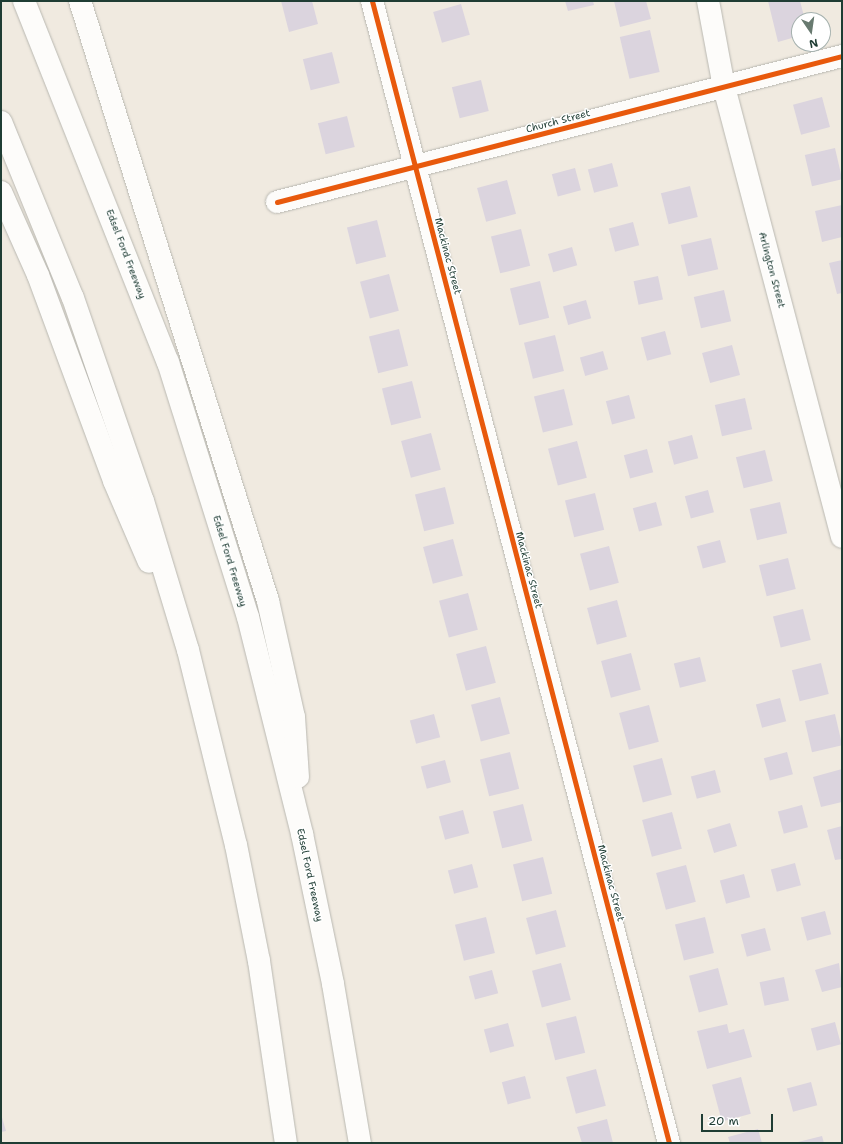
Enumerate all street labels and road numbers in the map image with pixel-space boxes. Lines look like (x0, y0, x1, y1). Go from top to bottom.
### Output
street label: Church Street (525, 107, 591, 135)
street label: Edsel Ford Freeway (103, 208, 149, 300)
street label: Mackinac Street (432, 216, 464, 296)
street label: Arlington Street (756, 231, 788, 309)
street label: Edsel Ford Freeway (210, 514, 250, 608)
street label: Mackinac Street (513, 530, 545, 610)
street label: Edsel Ford Freeway (294, 827, 326, 923)
street label: Mackinac Street (595, 843, 627, 923)

